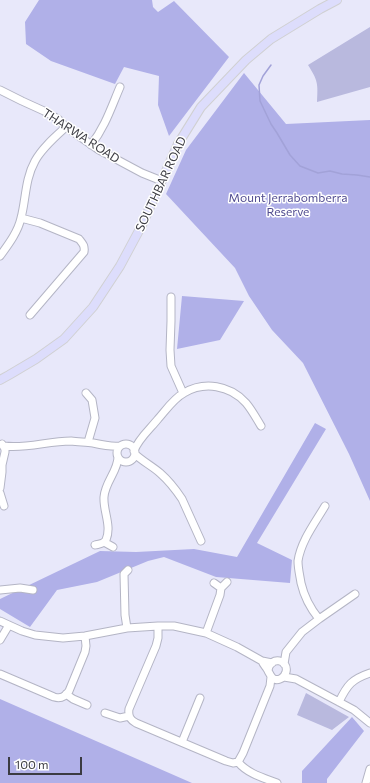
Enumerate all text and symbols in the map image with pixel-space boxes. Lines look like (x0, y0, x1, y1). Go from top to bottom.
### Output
street label: THARWA ROAD (40, 106, 122, 166)
street label: SOUTHBAR ROAD (133, 134, 189, 234)
park label: Mount Jerrabomberra Reserve (229, 191, 347, 219)
scale bar (10, 749, 84, 775)
text: 100 m (15, 757, 49, 771)

